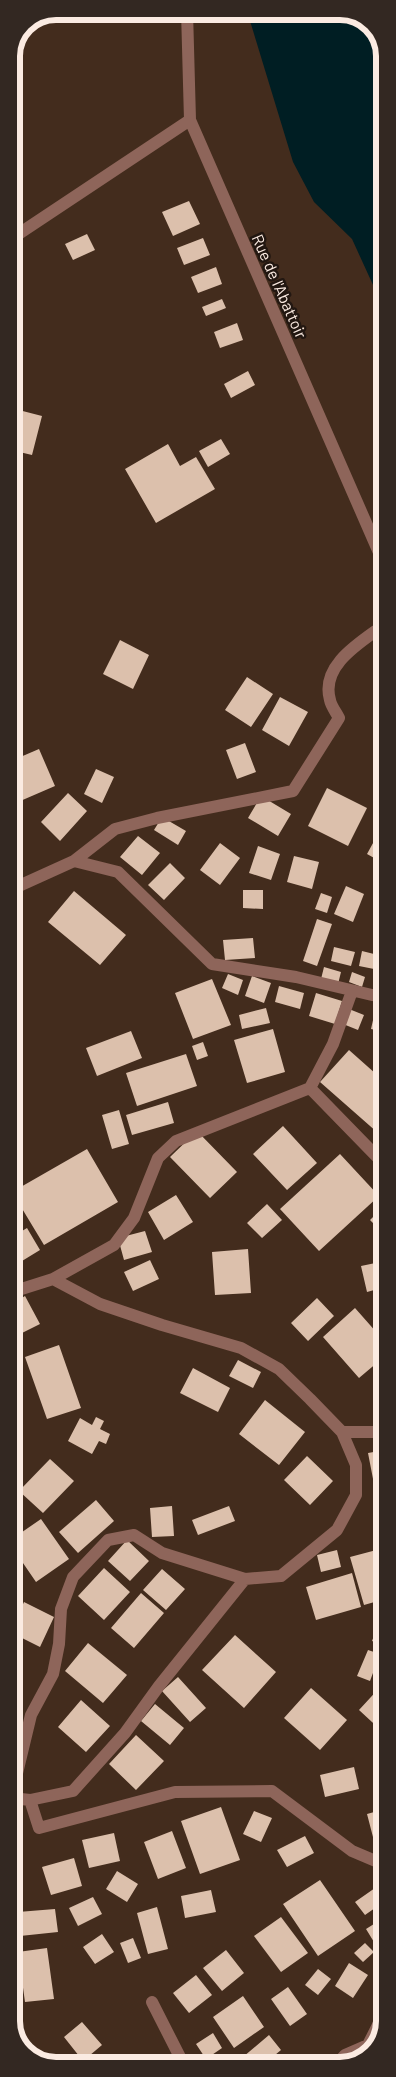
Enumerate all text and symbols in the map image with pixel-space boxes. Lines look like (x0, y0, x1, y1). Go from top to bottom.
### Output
street label: Rue de l'Abattoir (249, 231, 312, 341)

